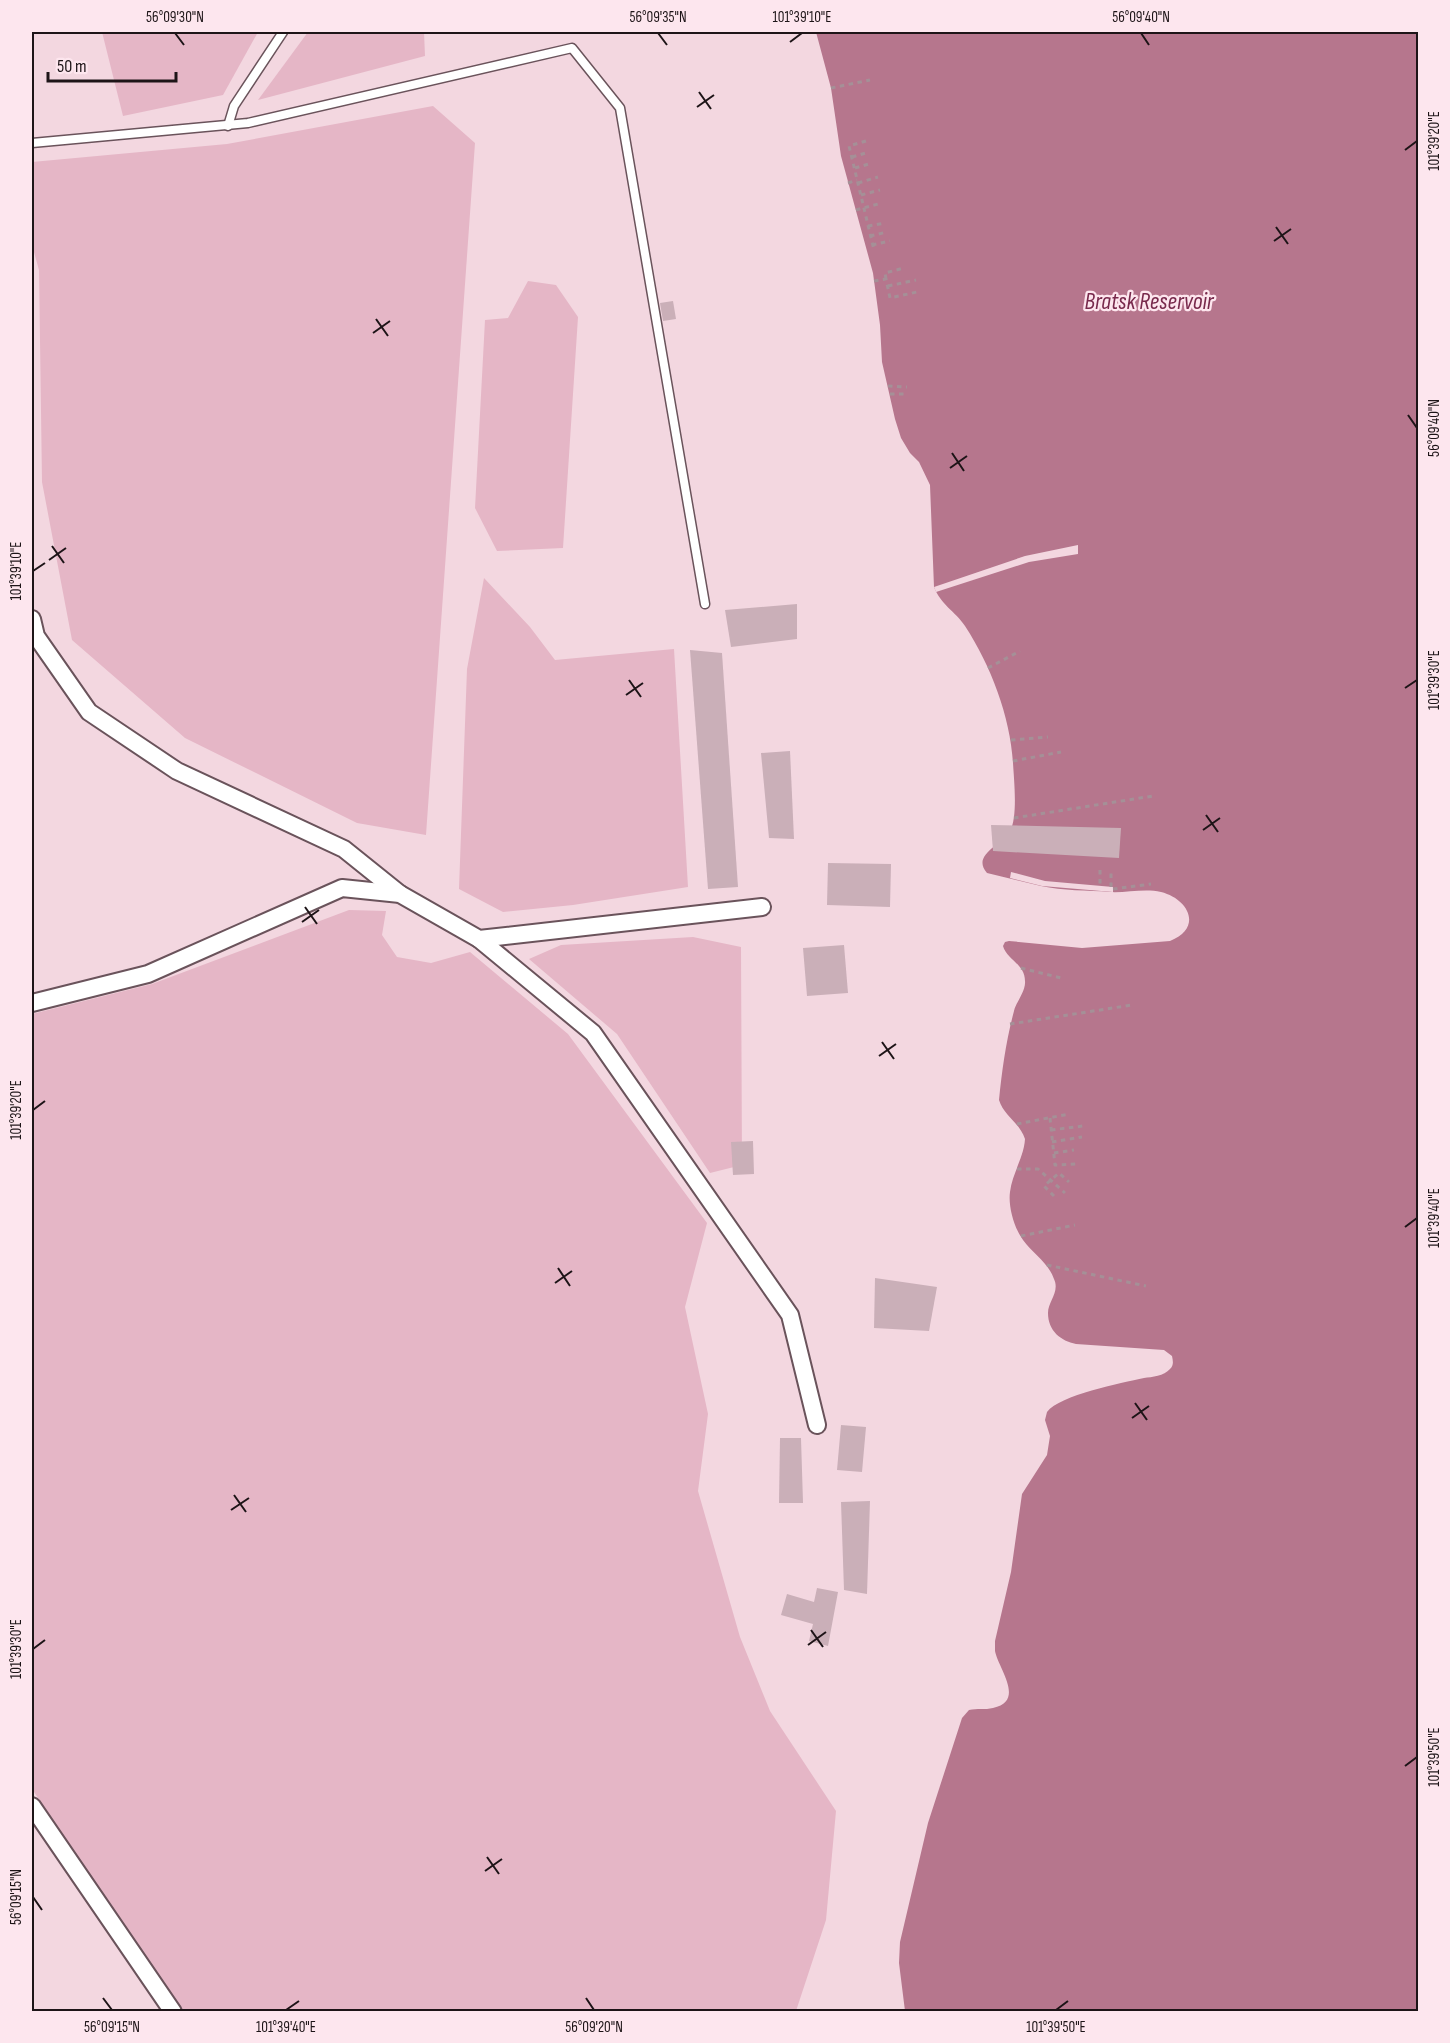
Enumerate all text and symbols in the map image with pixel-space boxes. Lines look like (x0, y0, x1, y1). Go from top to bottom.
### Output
text: 56°09'30"N (146, 8, 204, 27)
text: 56°09'35"N (629, 8, 687, 27)
text: 101°39'10"E (773, 8, 831, 27)
text: 56°09'40"N (1112, 8, 1170, 27)
scale bar (48, 45, 176, 83)
text: 50 m (57, 56, 87, 77)
text: 101°39'20"E (1425, 111, 1444, 171)
water label: Bratsk Reservoir (1084, 287, 1215, 316)
text: 56°09'40"N (1425, 399, 1444, 457)
text: 101°39'10"E (7, 542, 26, 600)
text: 101°39'30"E (1425, 650, 1444, 710)
text: 101°39'20"E (7, 1080, 26, 1140)
text: 101°39'40"E (1425, 1188, 1444, 1248)
text: 101°39'30"E (7, 1619, 26, 1679)
text: 101°39'50"E (1425, 1727, 1444, 1787)
text: 56°09'15"N (7, 1869, 26, 1925)
text: 56°09'15"N (84, 2018, 140, 2037)
text: 101°39'40"E (256, 2018, 316, 2037)
text: 56°09'20"N (565, 2018, 623, 2037)
text: 101°39'50"E (1026, 2018, 1086, 2037)

